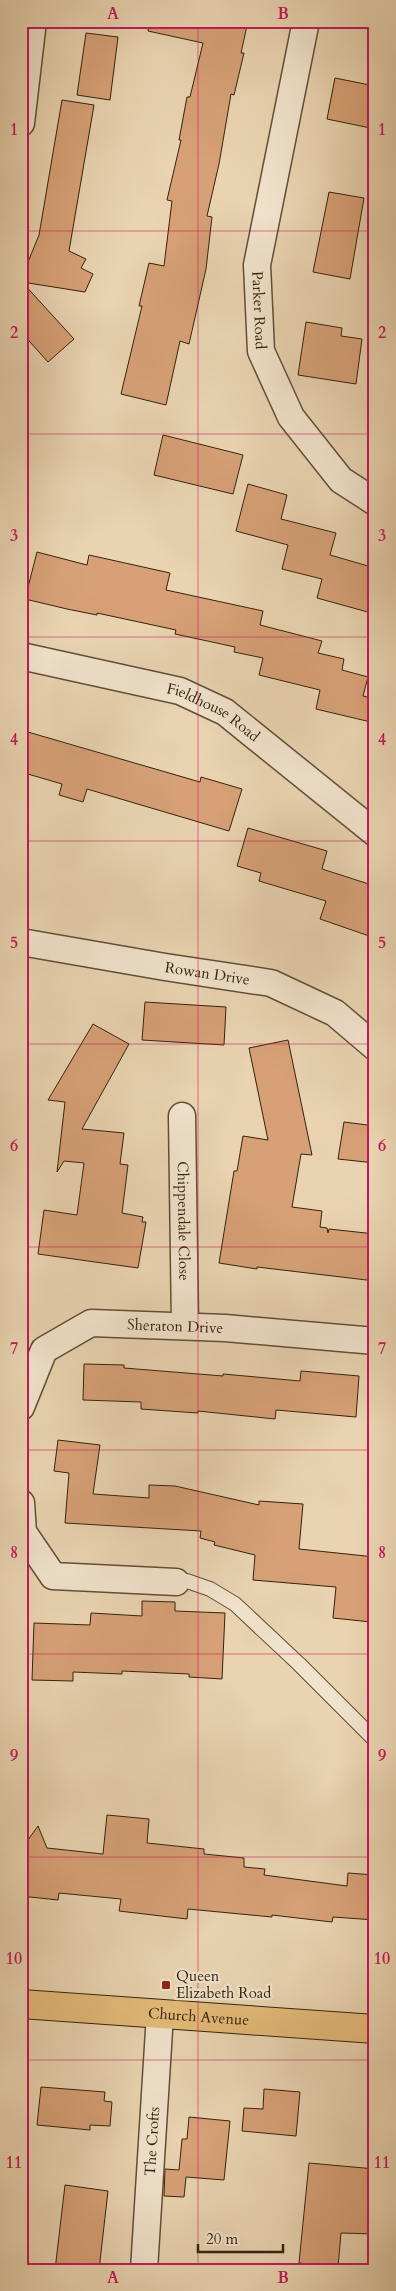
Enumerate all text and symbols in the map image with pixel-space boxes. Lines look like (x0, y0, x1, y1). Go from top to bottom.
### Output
text: A (107, 3, 119, 25)
text: B (277, 3, 289, 25)
text: 1 (10, 119, 18, 141)
text: 1 (378, 119, 386, 141)
street label: Parker Road (247, 271, 271, 350)
text: 2 (10, 322, 18, 344)
text: 2 (378, 322, 386, 344)
text: 3 (10, 525, 18, 547)
text: 3 (378, 525, 386, 547)
street label: Fieldhouse Road (165, 678, 264, 746)
text: 4 (10, 729, 18, 751)
text: 4 (378, 729, 386, 751)
text: 5 (10, 932, 18, 954)
text: 5 (378, 932, 386, 954)
street label: Rowan Drive (163, 957, 252, 990)
text: 6 (10, 1135, 18, 1157)
text: 6 (378, 1135, 386, 1157)
street label: Chippendale Close (173, 1161, 194, 1281)
street label: Sheraton Drive (127, 1314, 224, 1338)
text: 7 (10, 1338, 18, 1360)
text: 7 (378, 1338, 386, 1360)
text: 8 (10, 1542, 18, 1564)
text: 8 (378, 1542, 386, 1564)
text: 9 (10, 1745, 18, 1767)
text: 9 (378, 1745, 386, 1767)
text: 10 (6, 1948, 22, 1970)
text: 10 (374, 1948, 390, 1970)
place label: Queen Elizabeth Road (176, 1966, 271, 2003)
marker: Queen Elizabeth Road (160, 1979, 172, 1991)
street label: Church Avenue (147, 2003, 250, 2030)
street label: The Crofts (140, 2106, 164, 2177)
text: 11 (6, 2152, 22, 2174)
text: 11 (374, 2152, 390, 2174)
scale bar (198, 2221, 284, 2253)
text: 20 m (206, 2229, 238, 2249)
text: A (107, 2267, 119, 2289)
text: B (277, 2267, 289, 2289)

